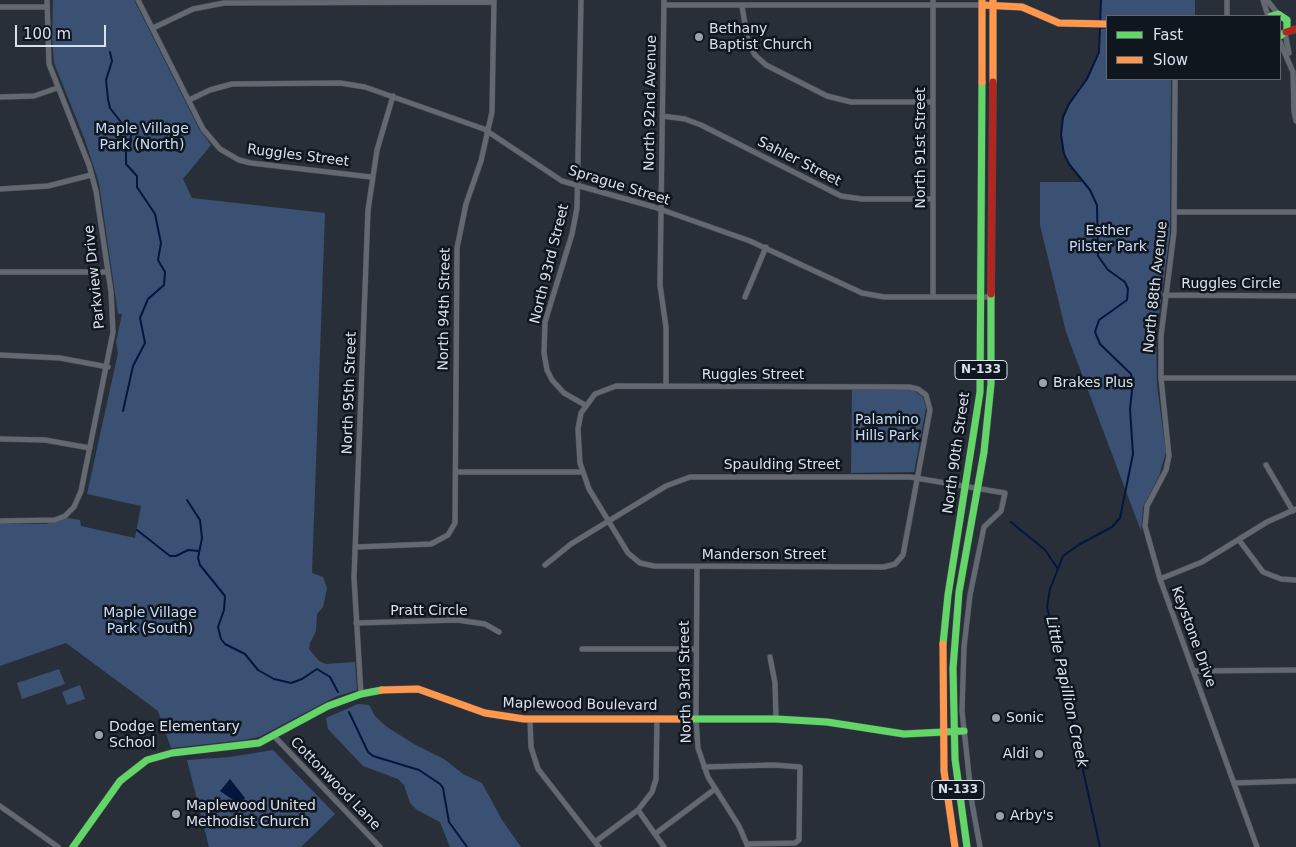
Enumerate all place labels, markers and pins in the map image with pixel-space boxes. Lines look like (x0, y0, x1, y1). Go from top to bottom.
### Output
place label: Bethany Baptist Church (709, 21, 812, 54)
marker: Bethany Baptist Church (693, 31, 705, 43)
place label: Brakes Plus (1053, 375, 1133, 391)
marker: Brakes Plus (1037, 377, 1049, 389)
place label: Sonic (1006, 710, 1044, 726)
marker: Sonic (990, 712, 1002, 724)
place label: Dodge Elementary School (109, 719, 240, 752)
marker: Dodge Elementary School (93, 729, 105, 741)
place label: Aldi (1003, 746, 1029, 762)
marker: Aldi (1033, 748, 1045, 760)
place label: Maplewood United Methodist Church (186, 798, 316, 830)
marker: Maplewood United Methodist Church (170, 808, 182, 820)
place label: Arby's (1010, 808, 1054, 824)
marker: Arby's (994, 810, 1006, 822)

